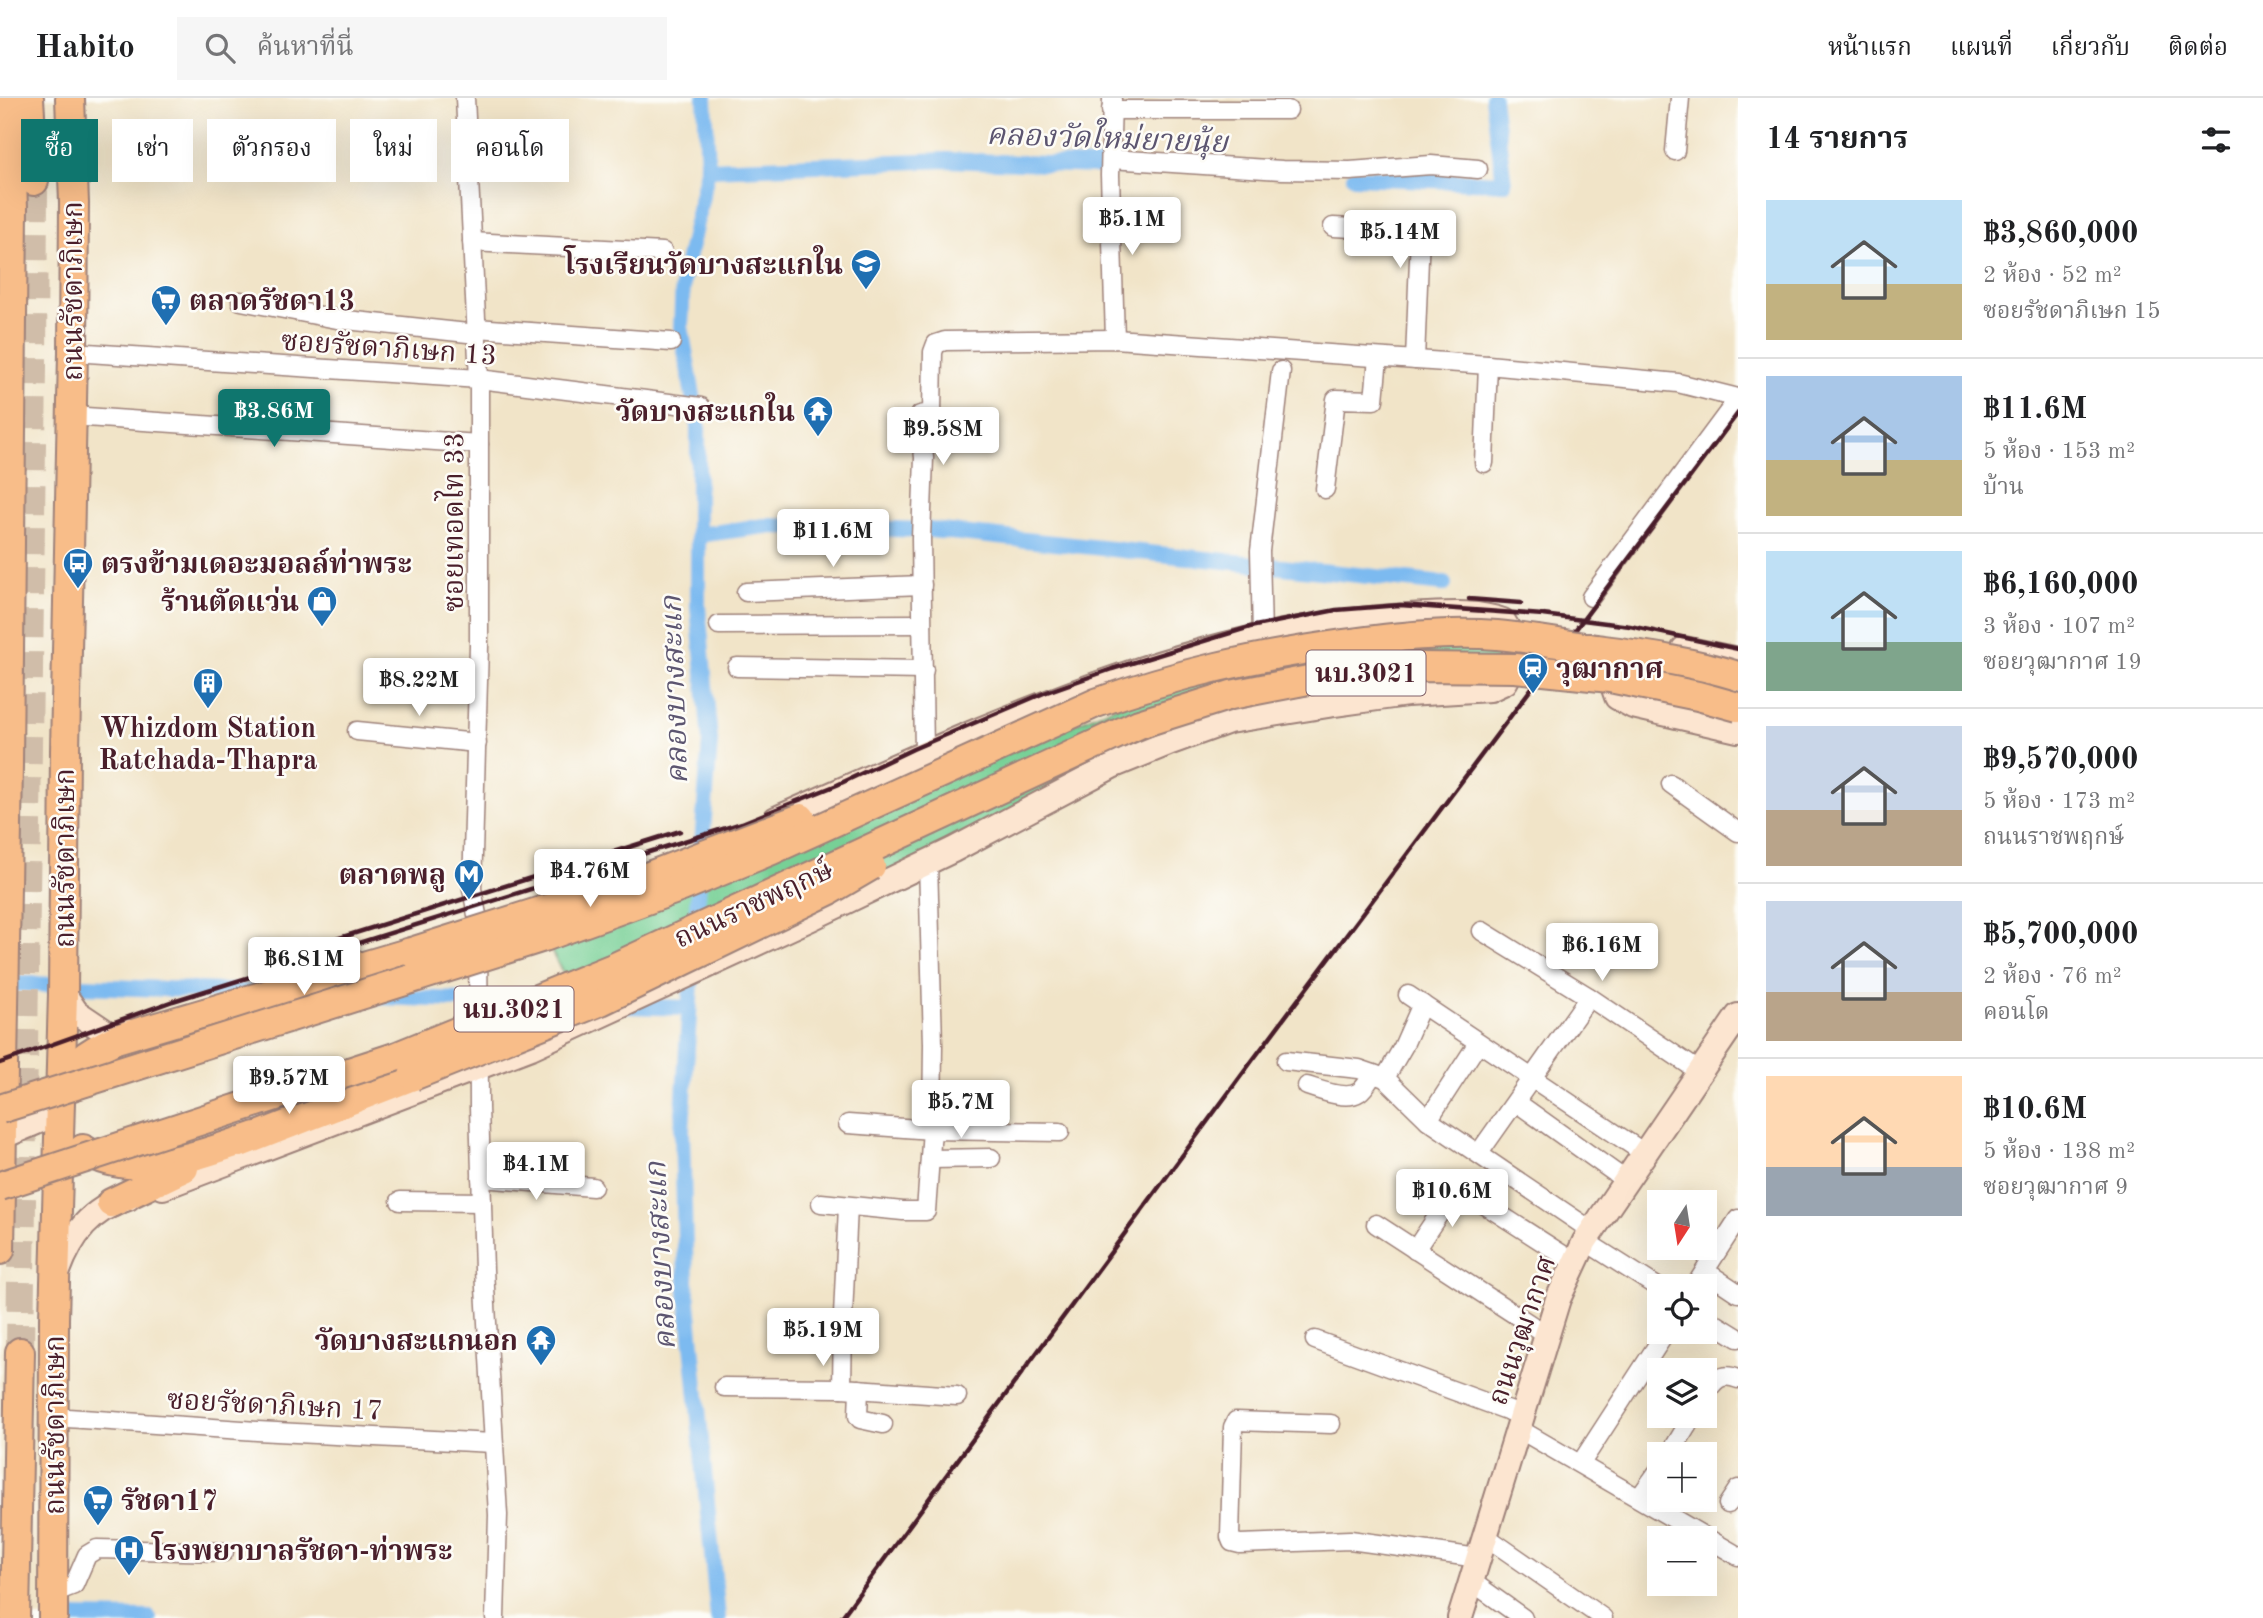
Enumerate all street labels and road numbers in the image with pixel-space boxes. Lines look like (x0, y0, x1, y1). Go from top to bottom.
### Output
street label: ถนนรัชดาภิเษก (58, 201, 89, 381)
street label: ซอยรัชดาภิเษก 13 (280, 325, 498, 371)
street label: ซอยเทอดไท 33 (434, 432, 470, 612)
road number: นบ.3021 (1306, 650, 1426, 695)
street label: ถนนรัชดาภิเษก (50, 768, 81, 948)
street label: ถนนราชพฤกษ์ (668, 852, 838, 955)
road number: นบ.3021 (454, 986, 574, 1032)
street label: ถนนวุฒากาศ (1485, 1253, 1564, 1410)
street label: ถนนรัชดาภิเษก (40, 1335, 71, 1515)
street label: ซอยรัชดาภิเษก 17 (166, 1384, 384, 1427)

